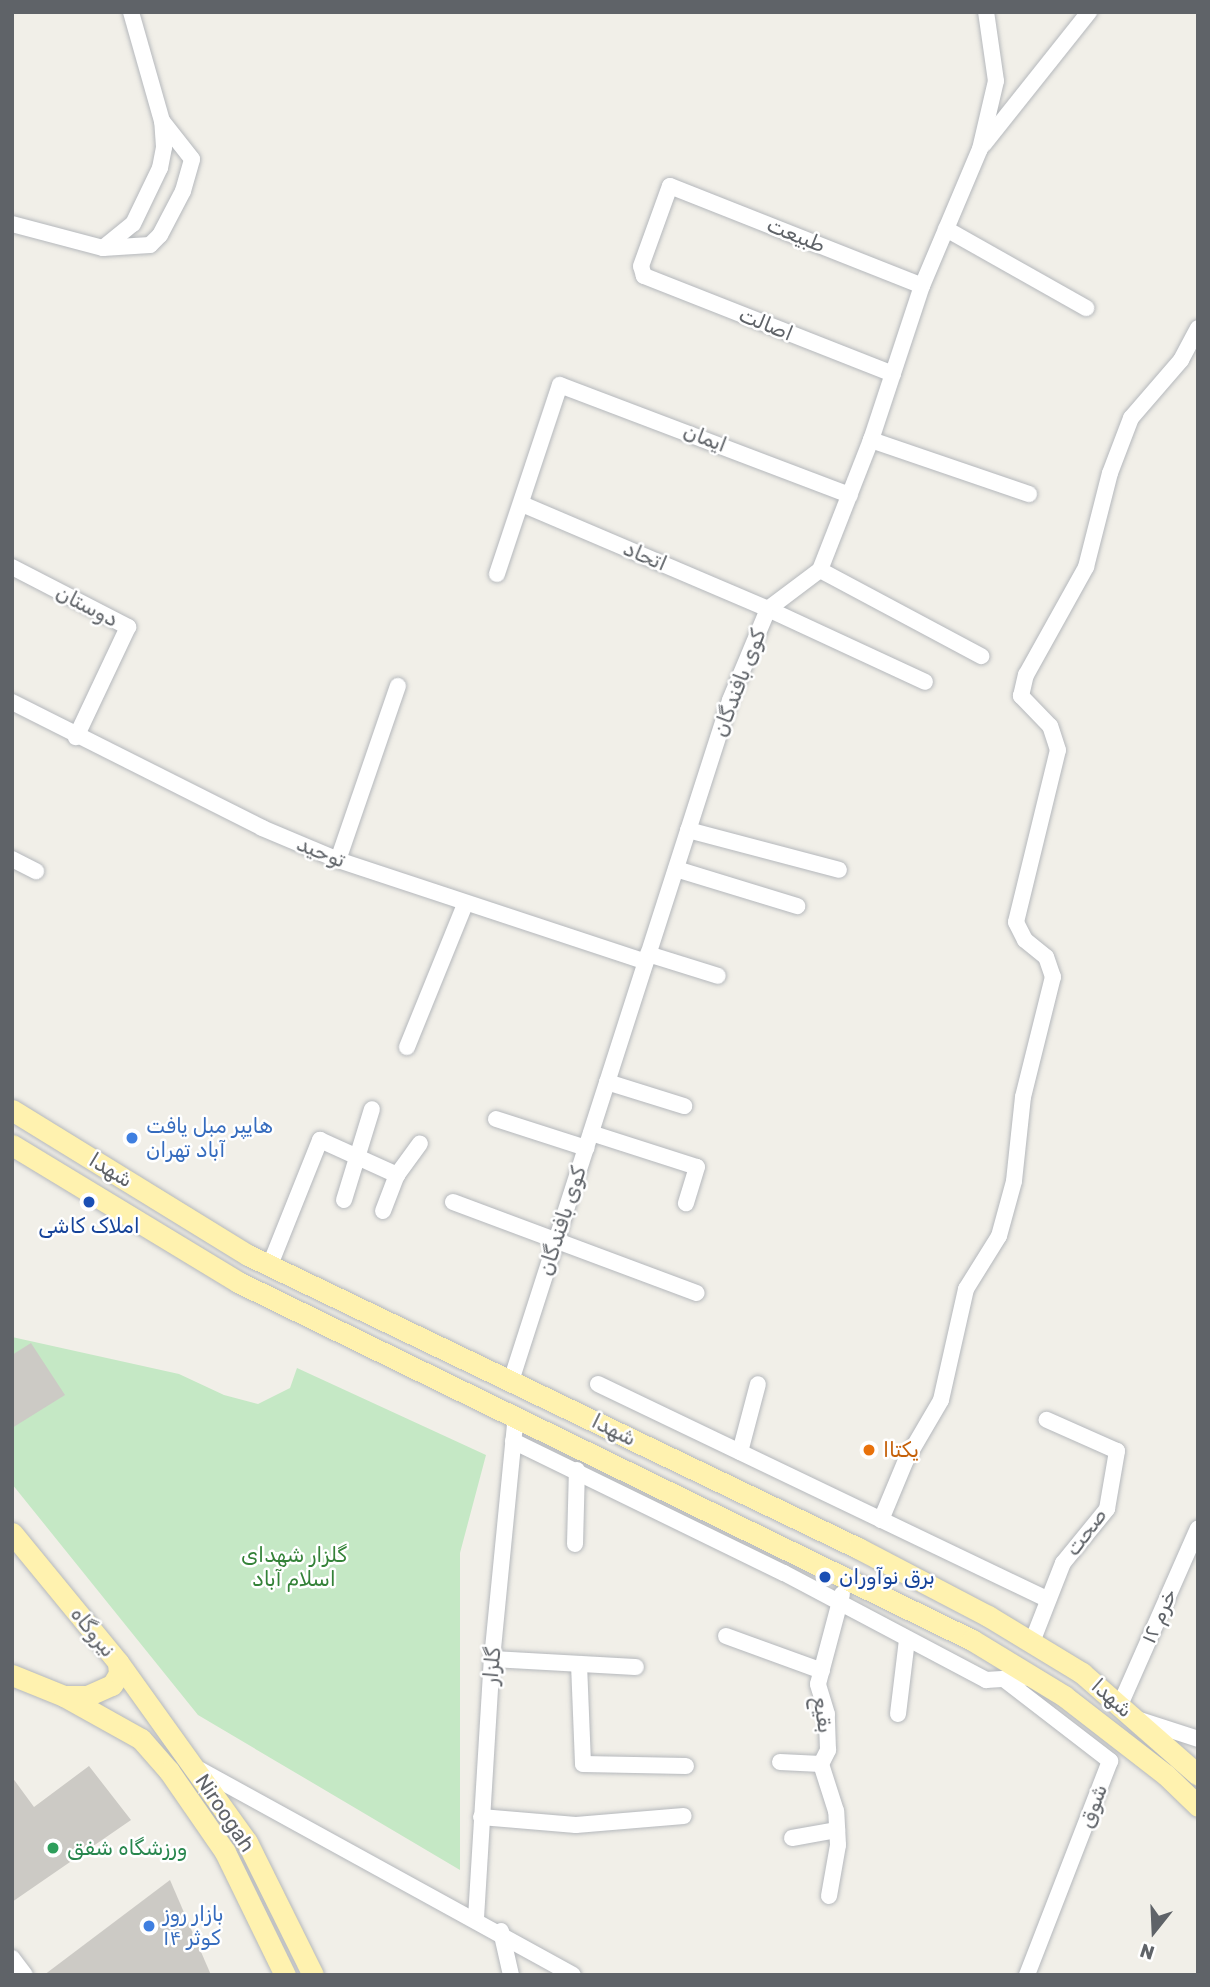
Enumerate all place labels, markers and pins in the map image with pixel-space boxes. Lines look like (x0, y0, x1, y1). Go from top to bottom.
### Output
place label: هایپر مبل یافت آباد تهران (146, 1113, 273, 1163)
marker: هایپر مبل یافت آباد تهران (124, 1130, 140, 1146)
marker: املاک کاشی (81, 1194, 97, 1210)
place label: املاک کاشی (38, 1213, 140, 1239)
place label: یکتاا (883, 1437, 919, 1463)
marker: یکتاا (861, 1442, 877, 1458)
place label: برق نوآوران (839, 1564, 935, 1590)
marker: برق نوآوران (817, 1569, 833, 1585)
place label: ورزشگاه شفق (67, 1835, 187, 1861)
marker: ورزشگاه شفق (45, 1840, 61, 1856)
place label: بازار روز کوثر ۱۴ (163, 1901, 224, 1951)
marker: بازار روز کوثر ۱۴ (141, 1918, 157, 1934)

